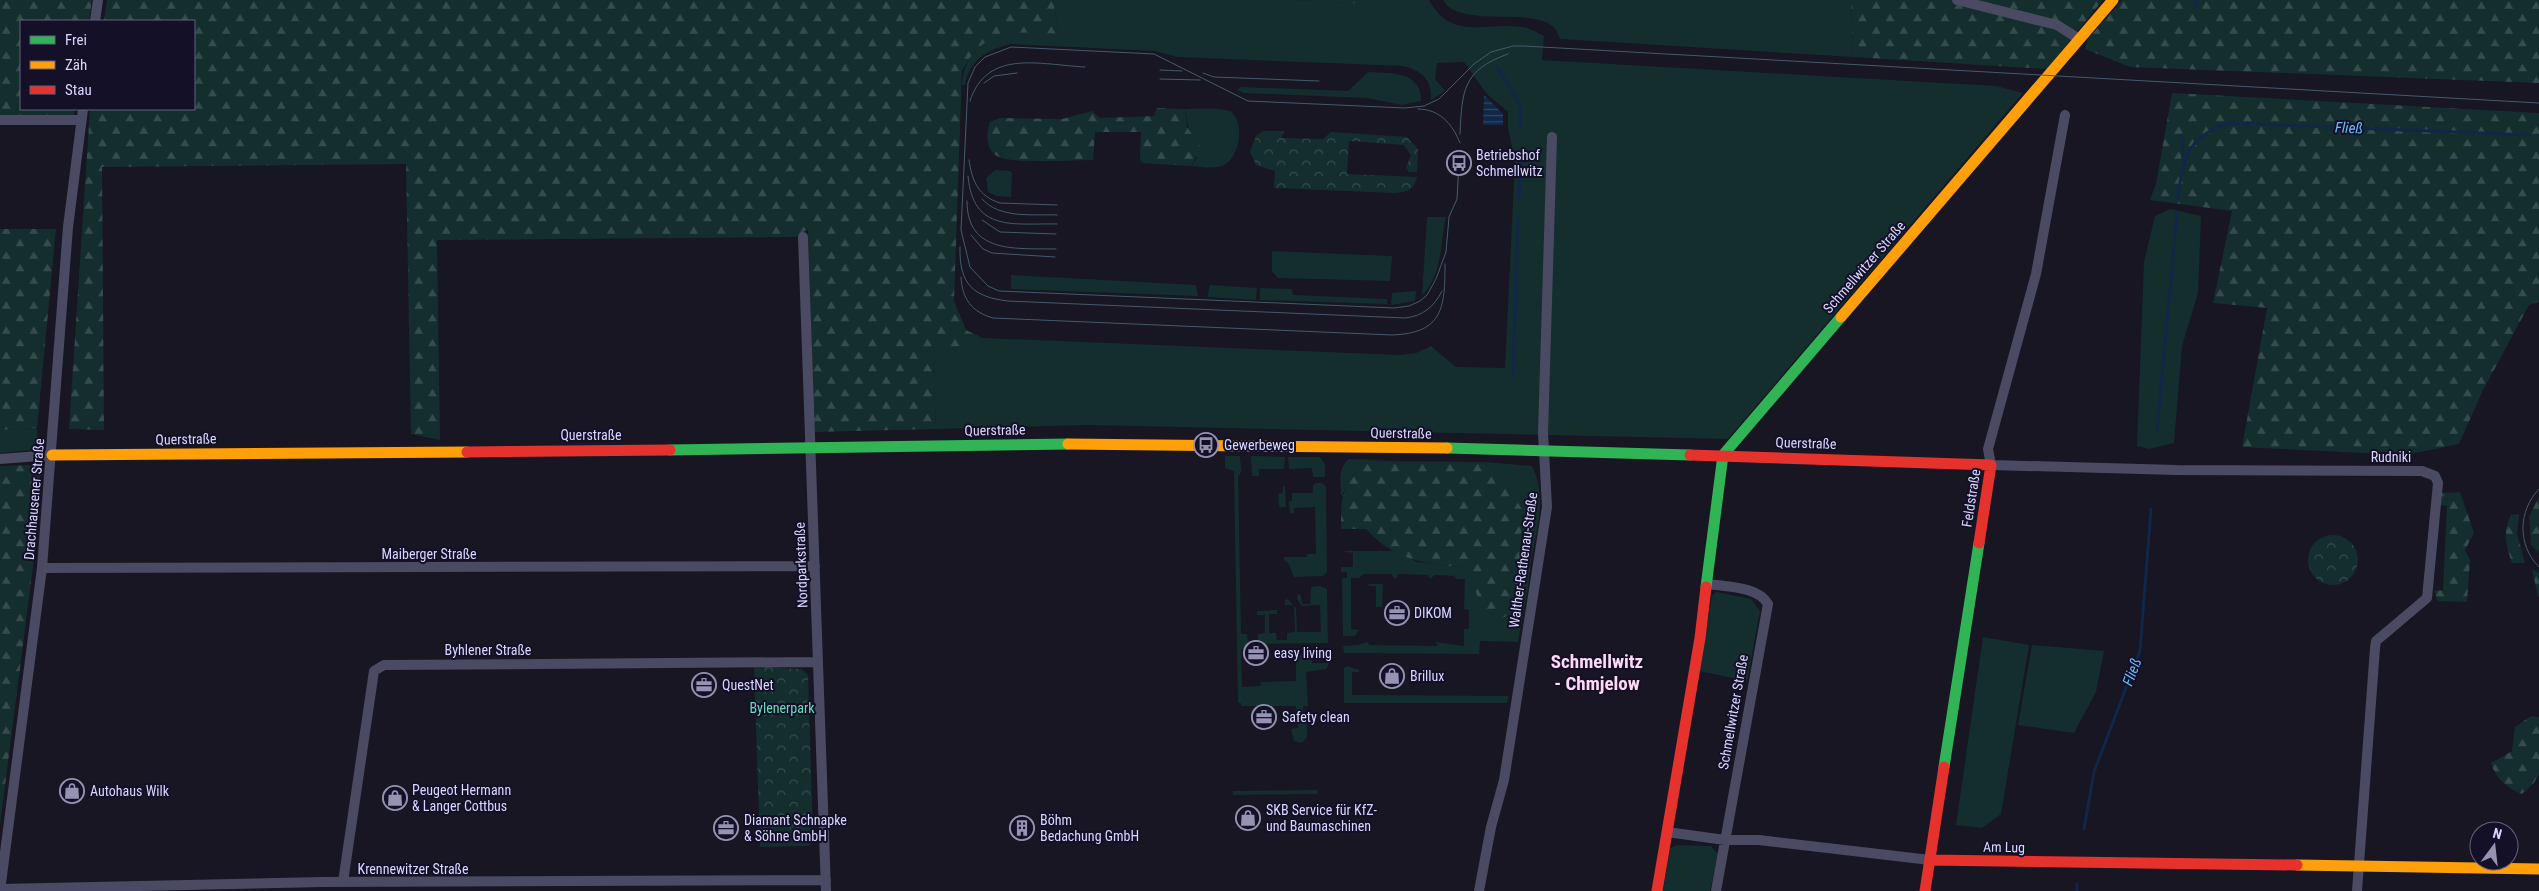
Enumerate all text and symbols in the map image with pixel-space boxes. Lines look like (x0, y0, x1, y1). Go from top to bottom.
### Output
legend (20, 20, 195, 110)
text: Frei (65, 31, 87, 49)
text: Zäh (65, 56, 87, 74)
text: Stau (65, 81, 92, 99)
water label: Fließ (2335, 119, 2363, 137)
place label: Betriebshof Schmellwitz (1476, 147, 1543, 179)
bus stop icon: Betriebshof Schmellwitz (1446, 150, 1472, 176)
street label: Schmellwitzer Straße (1820, 217, 1909, 316)
street label: Querstraße (964, 421, 1026, 439)
street label: Querstraße (1370, 424, 1432, 442)
street label: Querstraße (560, 427, 622, 443)
street label: Querstraße (155, 430, 217, 448)
bus stop icon: Gewerbeweg (1193, 432, 1219, 458)
street label: Querstraße (1775, 434, 1837, 452)
street label: Drachhausener Straße (21, 437, 47, 560)
place label: Gewerbeweg (1224, 437, 1295, 453)
street label: Rudniki (2371, 449, 2411, 465)
street label: Feldstraße (1959, 467, 1984, 528)
street label: Walther-Rathenau-Straße (1506, 491, 1541, 629)
street label: Nordparkstraße (791, 521, 810, 608)
street label: Maiberger Straße (381, 546, 477, 562)
office icon: DIKOM (1384, 600, 1410, 626)
place label: DIKOM (1414, 605, 1452, 621)
office icon: easy living (1243, 640, 1269, 666)
street label: Byhlener Straße (445, 642, 532, 658)
place label: easy living (1274, 645, 1332, 661)
district label: Schmellwitz - Chmjelow (1551, 650, 1643, 695)
street label: Schmellwitzer Straße (1715, 653, 1751, 771)
water label: Fließ (2119, 656, 2145, 688)
shop icon: Brillux (1379, 663, 1405, 689)
place label: Brillux (1410, 668, 1444, 684)
office icon: QuestNet (691, 672, 717, 698)
place label: QuestNet (722, 677, 774, 693)
park label: Bylenerpark (749, 700, 815, 716)
office icon: Safety clean (1251, 704, 1277, 730)
place label: Safety clean (1282, 709, 1350, 725)
shop icon: Autohaus Wilk (59, 778, 85, 804)
place label: Peugeot Hermann & Langer Cottbus (412, 782, 511, 814)
place label: Autohaus Wilk (90, 783, 170, 799)
shop icon: Peugeot Hermann & Langer Cottbus (382, 785, 408, 811)
place label: SKB Service für KfZ- und Baumaschinen (1266, 802, 1377, 834)
shop icon: SKB Service für KfZ- und Baumaschinen (1235, 805, 1261, 831)
place label: Diamant Schnapke & Söhne GmbH (744, 812, 847, 844)
place label: Böhm Bedachung GmbH (1040, 812, 1139, 844)
office icon: Diamant Schnapke & Söhne GmbH (713, 815, 739, 841)
building icon: Böhm Bedachung GmbH (1009, 815, 1035, 841)
north arrow (2469, 821, 2519, 871)
text: N (2491, 825, 2504, 842)
street label: Am Lug (1983, 839, 2025, 855)
street label: Krennewitzer Straße (358, 861, 469, 877)

